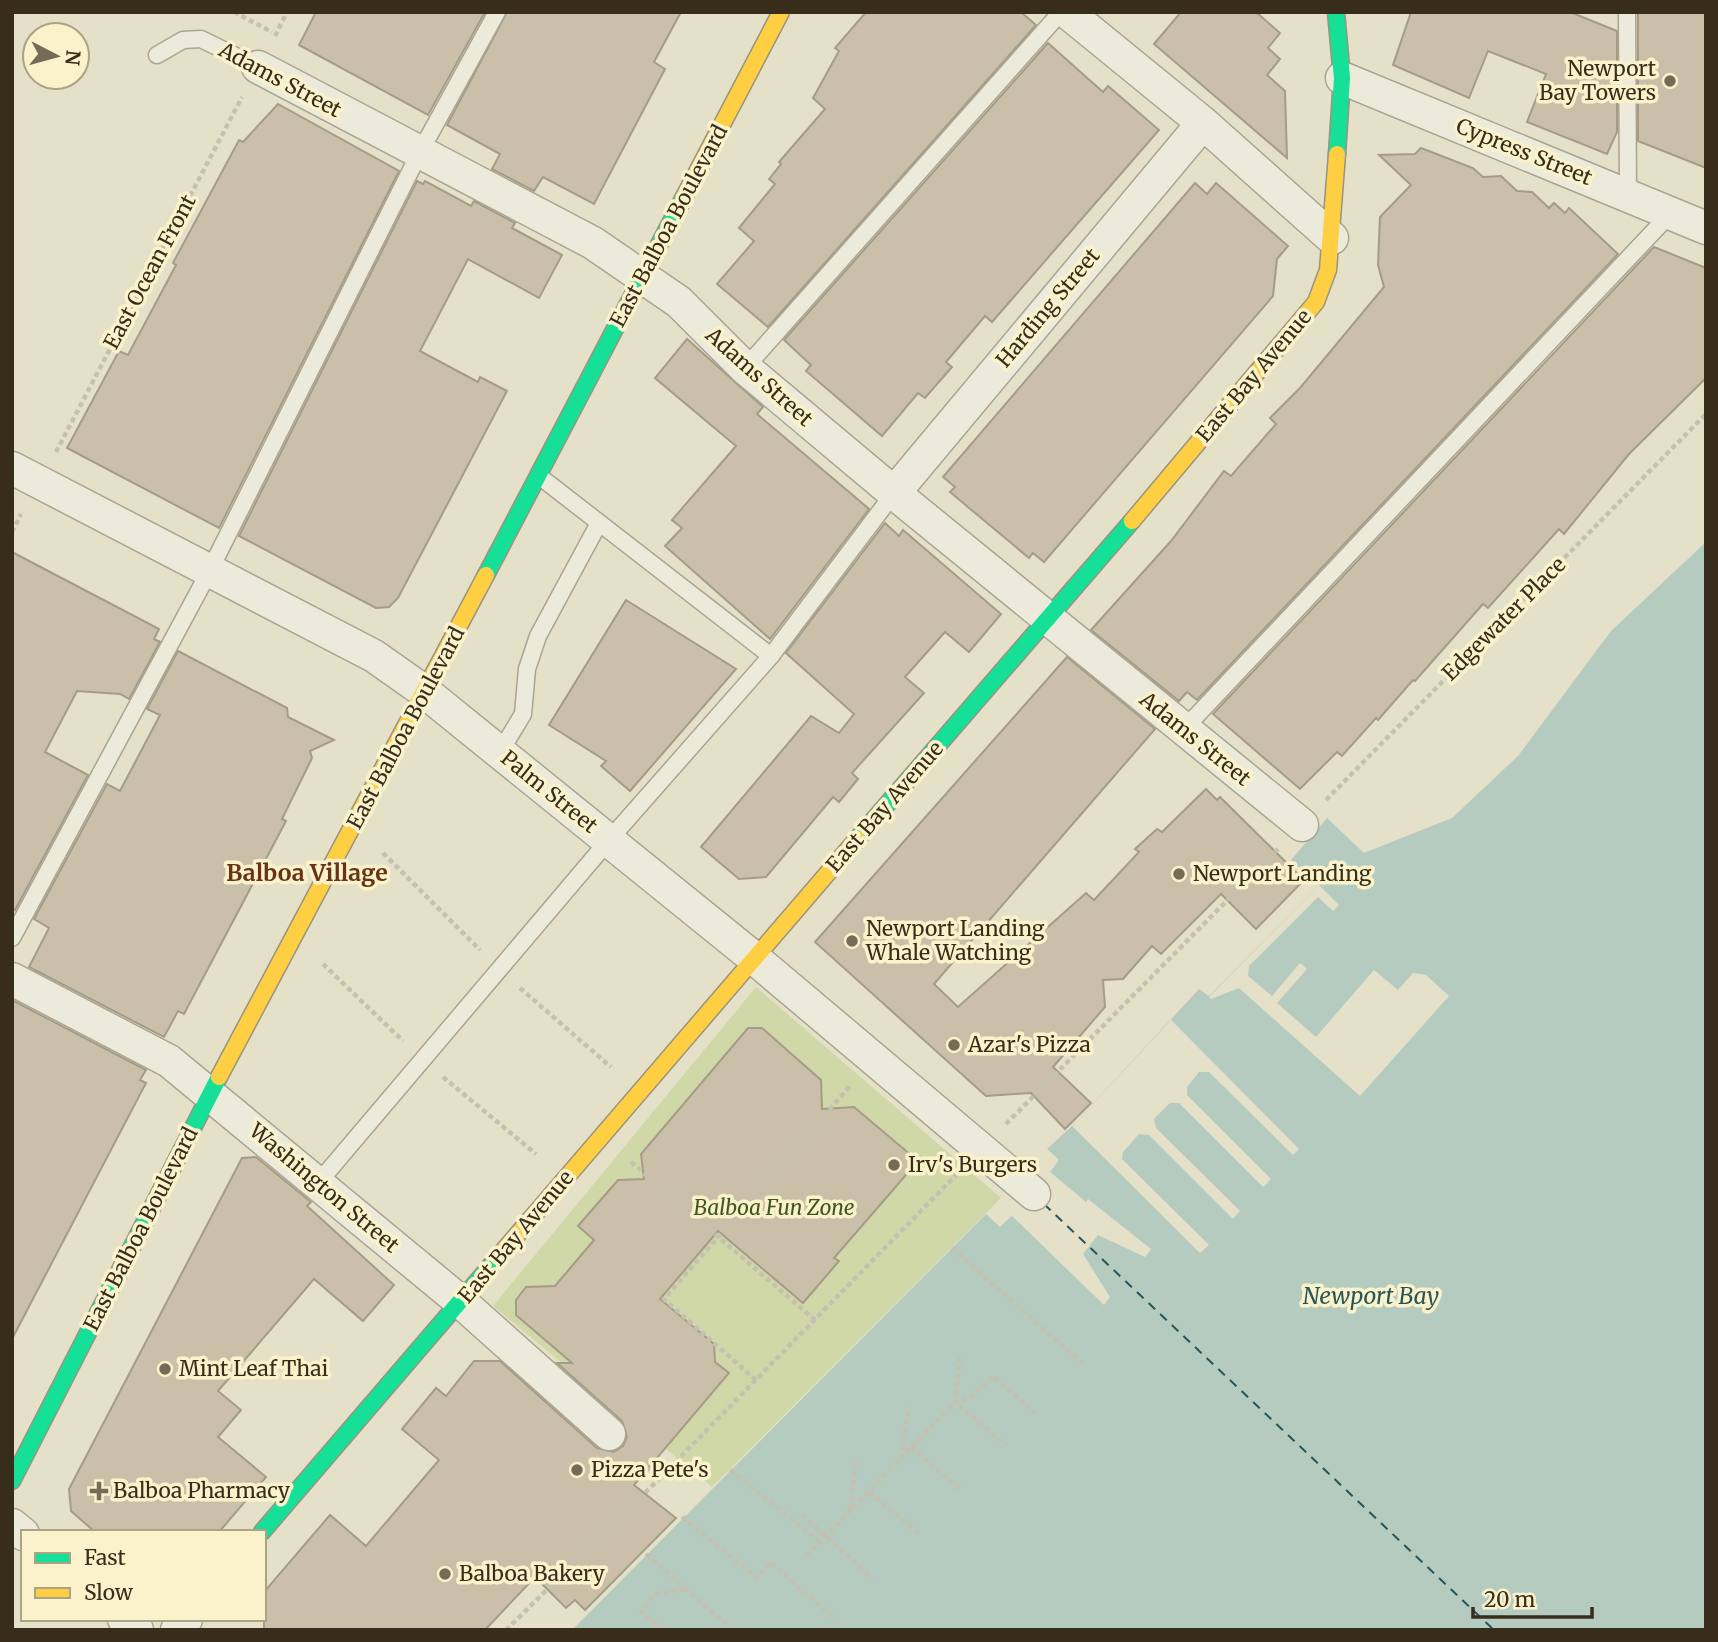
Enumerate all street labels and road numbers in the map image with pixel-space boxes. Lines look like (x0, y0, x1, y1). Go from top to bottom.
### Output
street label: Adams Street (213, 35, 346, 123)
street label: Cypress Street (1452, 112, 1596, 191)
street label: East Balboa Boulevard (604, 120, 733, 332)
street label: East Ocean Front (97, 190, 202, 354)
street label: Harding Street (990, 242, 1105, 373)
street label: East Bay Avenue (1190, 304, 1317, 448)
street label: Adams Street (699, 321, 819, 432)
street label: Edgewater Place (1436, 551, 1571, 686)
street label: East Balboa Boulevard (341, 622, 470, 834)
street label: Adams Street (1134, 685, 1256, 792)
street label: East Bay Avenue (820, 735, 949, 878)
street label: Palm Street (495, 744, 603, 839)
street label: Washington Street (243, 1116, 405, 1258)
street label: East Balboa Boulevard (77, 1122, 204, 1335)
street label: East Bay Avenue (452, 1165, 579, 1309)

